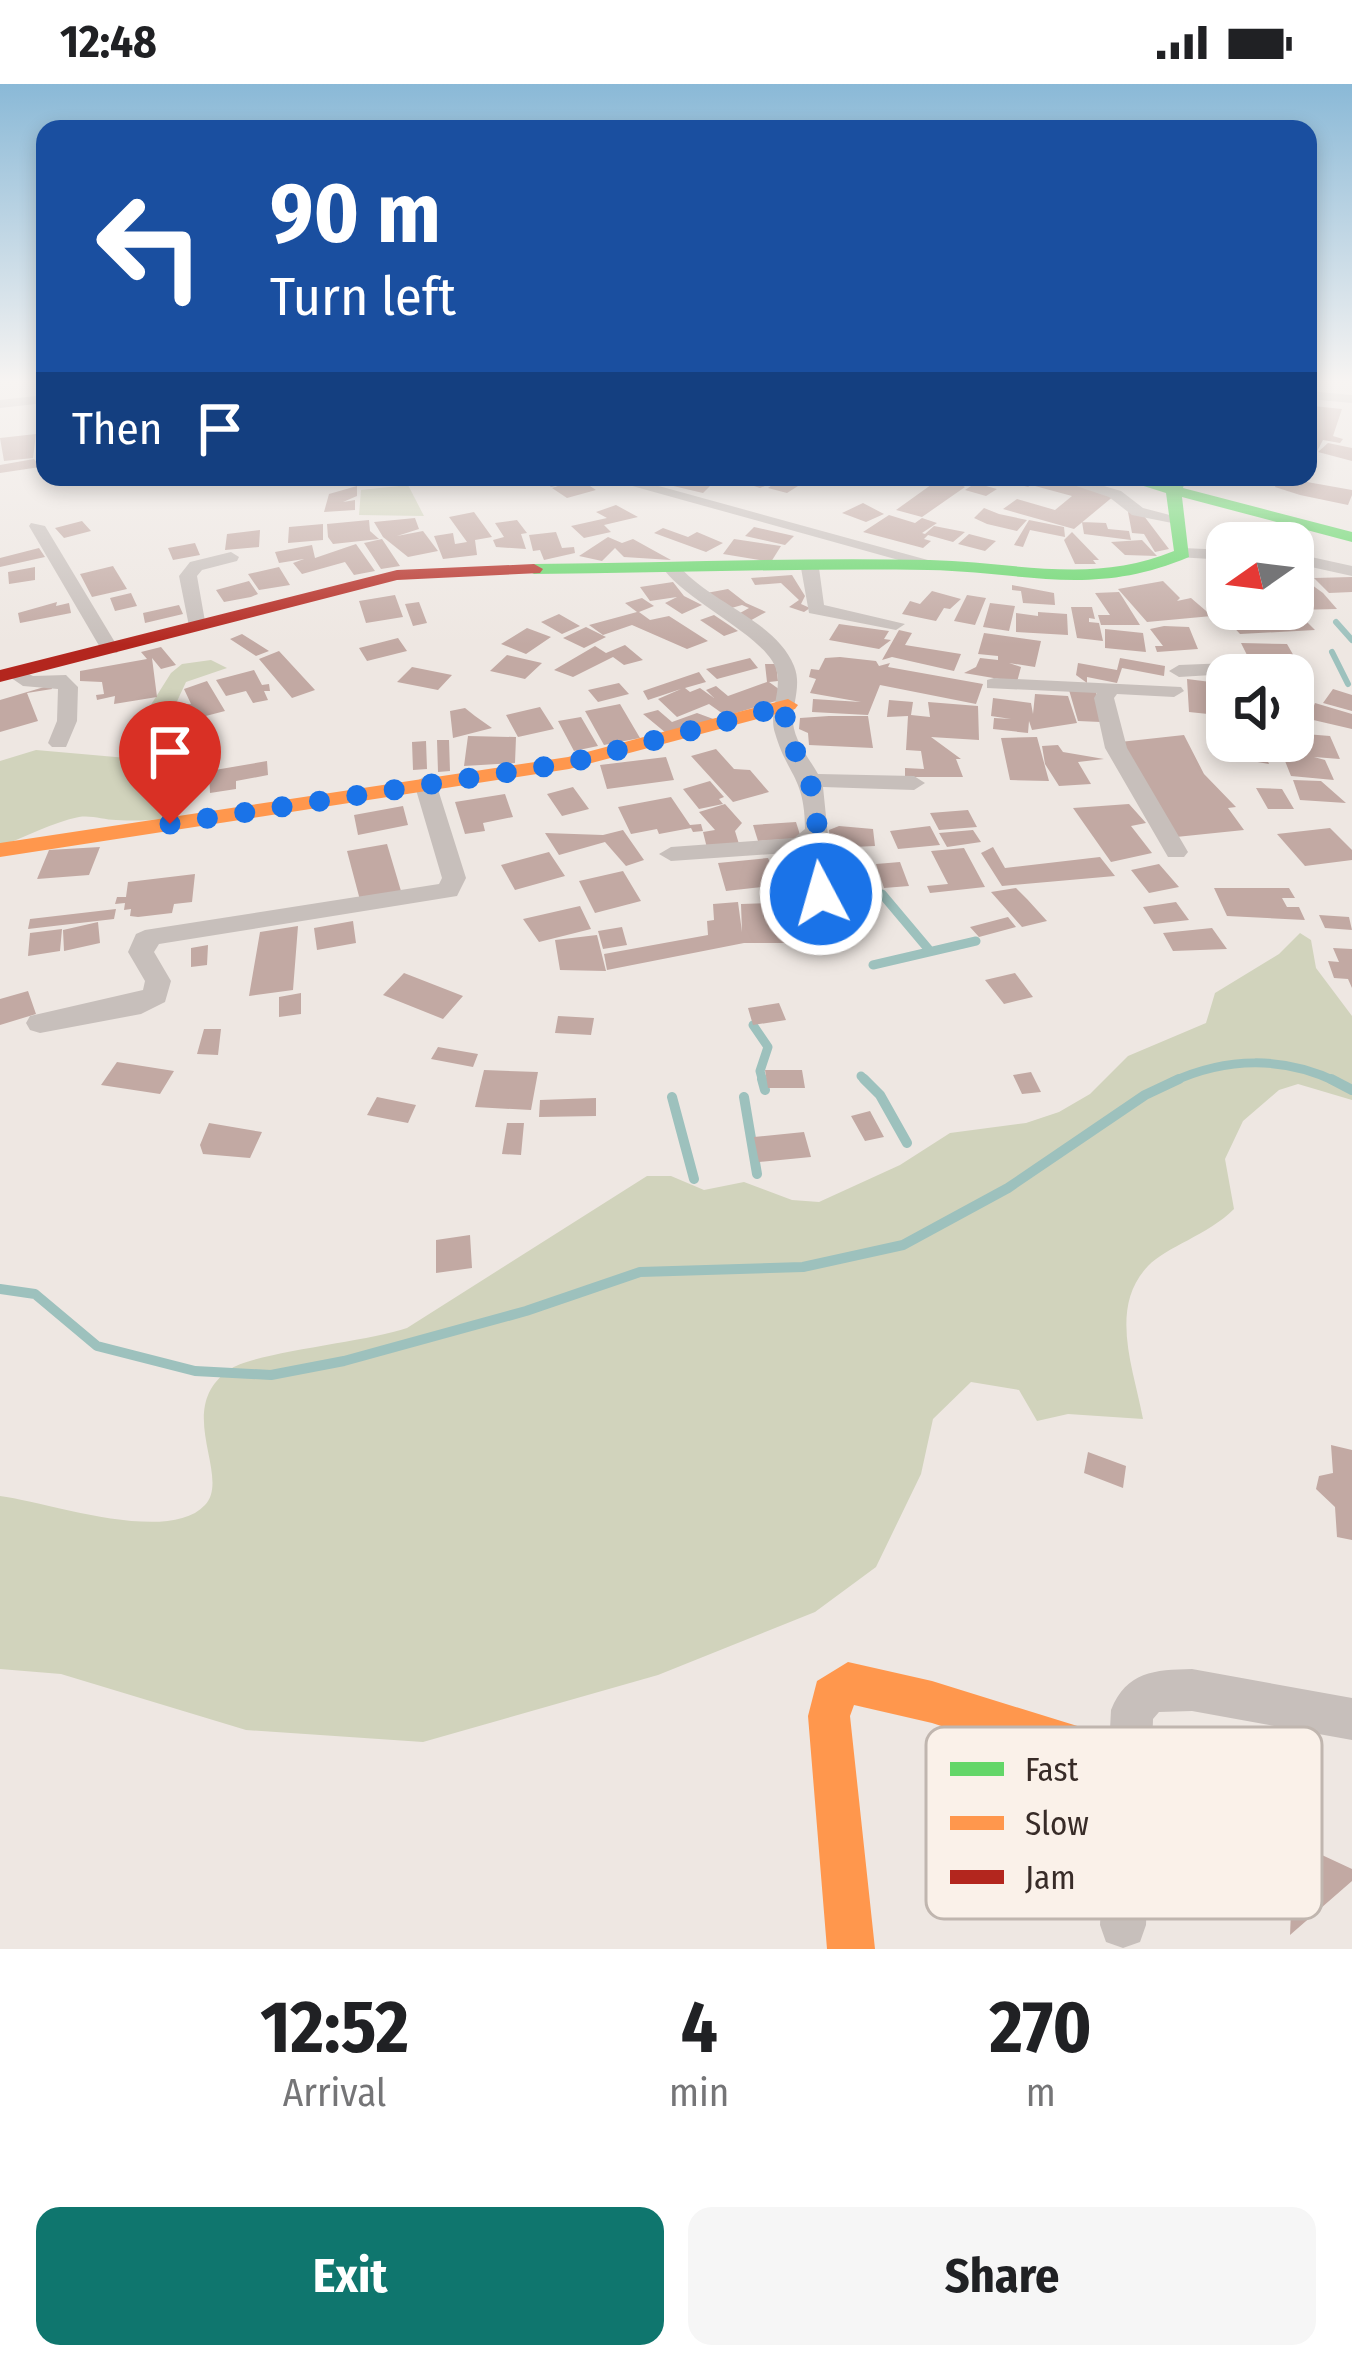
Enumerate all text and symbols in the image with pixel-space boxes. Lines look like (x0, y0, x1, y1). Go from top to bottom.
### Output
text: 12:48 (60, 15, 157, 69)
text: 90 m (270, 163, 441, 264)
icon: left (72, 168, 228, 324)
text: Turn left (270, 265, 456, 329)
icon: arrive (187, 396, 253, 462)
text: Then (72, 402, 163, 456)
north arrow (1206, 522, 1314, 630)
map controls (1206, 522, 1314, 762)
button: sound (1206, 654, 1314, 762)
pin (119, 701, 221, 824)
icon: arrive (137, 719, 203, 785)
position arrow (758, 831, 884, 957)
legend (926, 1727, 1322, 1919)
text: Fast (1025, 1750, 1079, 1790)
text: Slow (1025, 1804, 1089, 1844)
text: Jam (1025, 1858, 1076, 1898)
text: 12:52 (260, 1985, 409, 2071)
text: 4 (681, 1985, 718, 2071)
text: 270 (990, 1985, 1092, 2071)
text: Arrival (283, 2070, 386, 2116)
text: min (669, 2070, 729, 2116)
text: m (1026, 2070, 1056, 2116)
button: Exit (36, 2207, 664, 2345)
button: Share (688, 2207, 1316, 2345)

